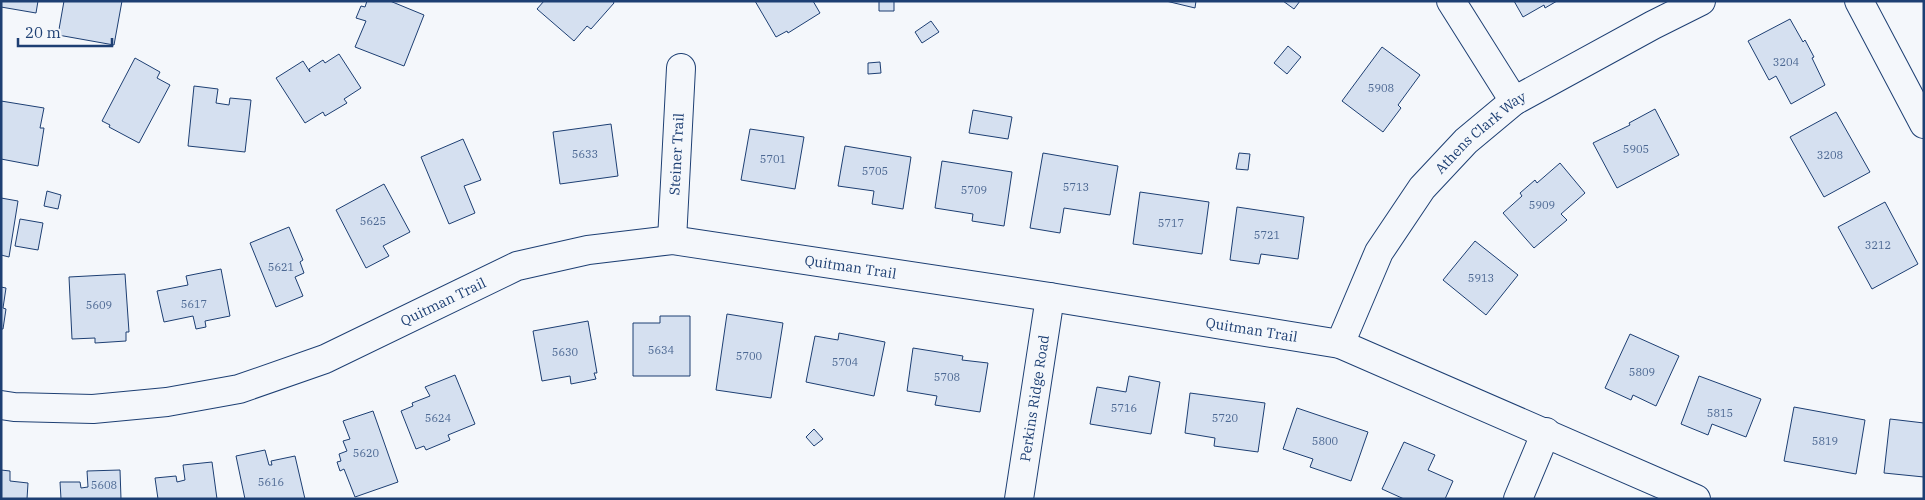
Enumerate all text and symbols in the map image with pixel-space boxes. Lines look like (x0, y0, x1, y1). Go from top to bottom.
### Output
scale bar (18, 15, 111, 47)
text: 20 m (25, 23, 61, 42)
house number: 3204 (1773, 55, 1800, 69)
house number: 5908 (1368, 81, 1394, 95)
street label: Athens Clark Way (1431, 87, 1529, 177)
street label: Steiner Trail (665, 112, 688, 196)
house number: 5905 (1623, 142, 1649, 156)
house number: 5633 (572, 147, 598, 161)
house number: 3208 (1817, 148, 1843, 162)
house number: 5701 (760, 152, 786, 166)
house number: 5705 (862, 164, 888, 178)
house number: 5713 (1063, 180, 1089, 194)
house number: 5709 (961, 183, 987, 197)
house number: 5909 (1529, 198, 1555, 212)
house number: 5625 (360, 214, 386, 228)
house number: 5717 (1158, 216, 1184, 230)
house number: 5721 (1254, 228, 1280, 242)
house number: 3212 (1865, 238, 1891, 252)
street label: Quitman Trail (803, 251, 898, 283)
house number: 5621 (268, 260, 294, 274)
house number: 5913 (1468, 271, 1494, 285)
street label: Quitman Trail (397, 273, 489, 330)
house number: 5617 (181, 297, 207, 311)
house number: 5609 (86, 298, 112, 312)
street label: Quitman Trail (1204, 313, 1299, 346)
street label: Perkins Ridge Road (1016, 333, 1053, 463)
house number: 5634 (648, 343, 675, 357)
house number: 5630 (552, 345, 579, 359)
house number: 5700 (736, 349, 763, 363)
house number: 5704 (832, 355, 859, 369)
house number: 5809 (1629, 365, 1655, 379)
house number: 5708 (934, 370, 960, 384)
house number: 5716 (1111, 401, 1137, 415)
house number: 5815 (1707, 406, 1733, 420)
house number: 5624 (425, 411, 452, 425)
house number: 5720 (1212, 411, 1239, 425)
house number: 5800 (1312, 434, 1339, 448)
house number: 5819 (1812, 434, 1838, 448)
house number: 5620 (353, 446, 380, 460)
house number: 5616 (258, 475, 284, 489)
house number: 5608 (91, 478, 117, 492)

